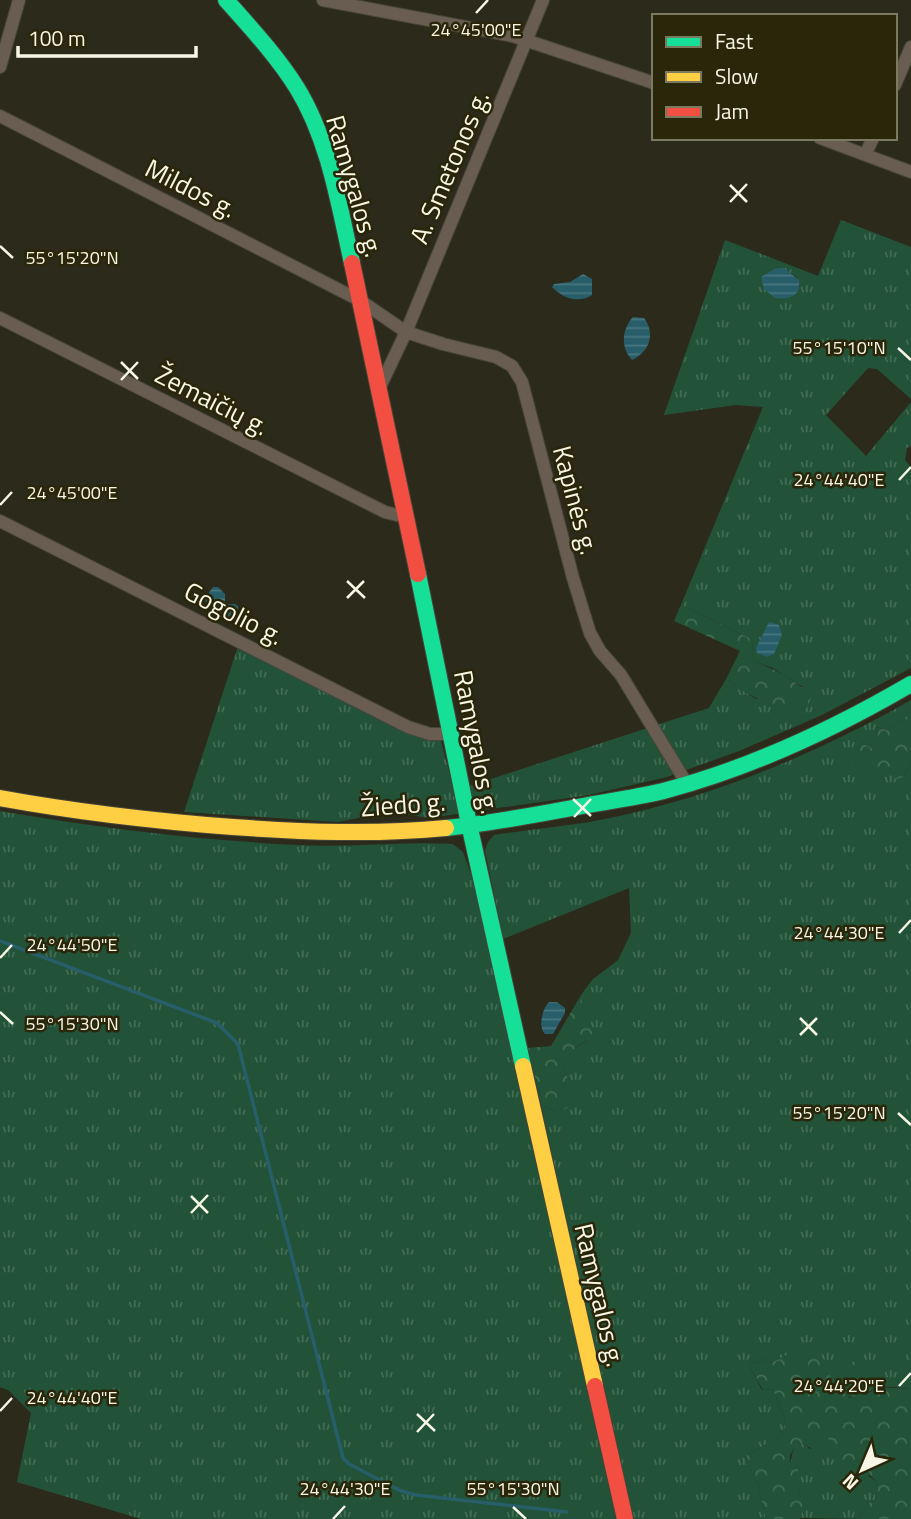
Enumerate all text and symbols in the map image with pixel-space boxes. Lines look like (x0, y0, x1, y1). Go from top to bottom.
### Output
scale bar (18, 14, 196, 58)
legend (652, 14, 897, 140)
text: 24°45'00"E (431, 16, 522, 43)
text: 100 m (28, 22, 85, 54)
text: Fast (715, 25, 754, 57)
text: Slow (715, 60, 758, 92)
street label: A. Smetonos g. (399, 84, 499, 250)
text: Jam (715, 95, 749, 127)
street label: Ramygalos g. (316, 111, 394, 261)
street label: Mildos g. (139, 148, 243, 228)
text: 55°15'20"N (25, 244, 119, 271)
text: 55°15'10"N (792, 334, 886, 361)
street label: Žemaičių g. (148, 355, 276, 445)
street label: Kapinės g. (543, 441, 609, 559)
text: 24°44'40"E (794, 466, 885, 493)
text: 24°45'00"E (27, 479, 118, 506)
street label: Gogolio g. (177, 571, 291, 655)
street label: Ramygalos g. (444, 667, 510, 817)
street label: Žiedo g. (359, 782, 447, 826)
text: 24°44'30"E (794, 919, 885, 946)
text: 24°44'50"E (27, 931, 118, 958)
text: 55°15'30"N (25, 1010, 119, 1037)
text: 55°15'20"N (792, 1099, 886, 1126)
street label: Ramygalos g. (565, 1220, 635, 1370)
text: 24°44'20"E (794, 1372, 885, 1399)
text: 24°44'40"E (27, 1384, 118, 1411)
north arrow (827, 1435, 897, 1505)
text: N (835, 1468, 865, 1498)
text: 24°44'30"E (300, 1475, 391, 1502)
text: 55°15'30"N (466, 1475, 560, 1502)

